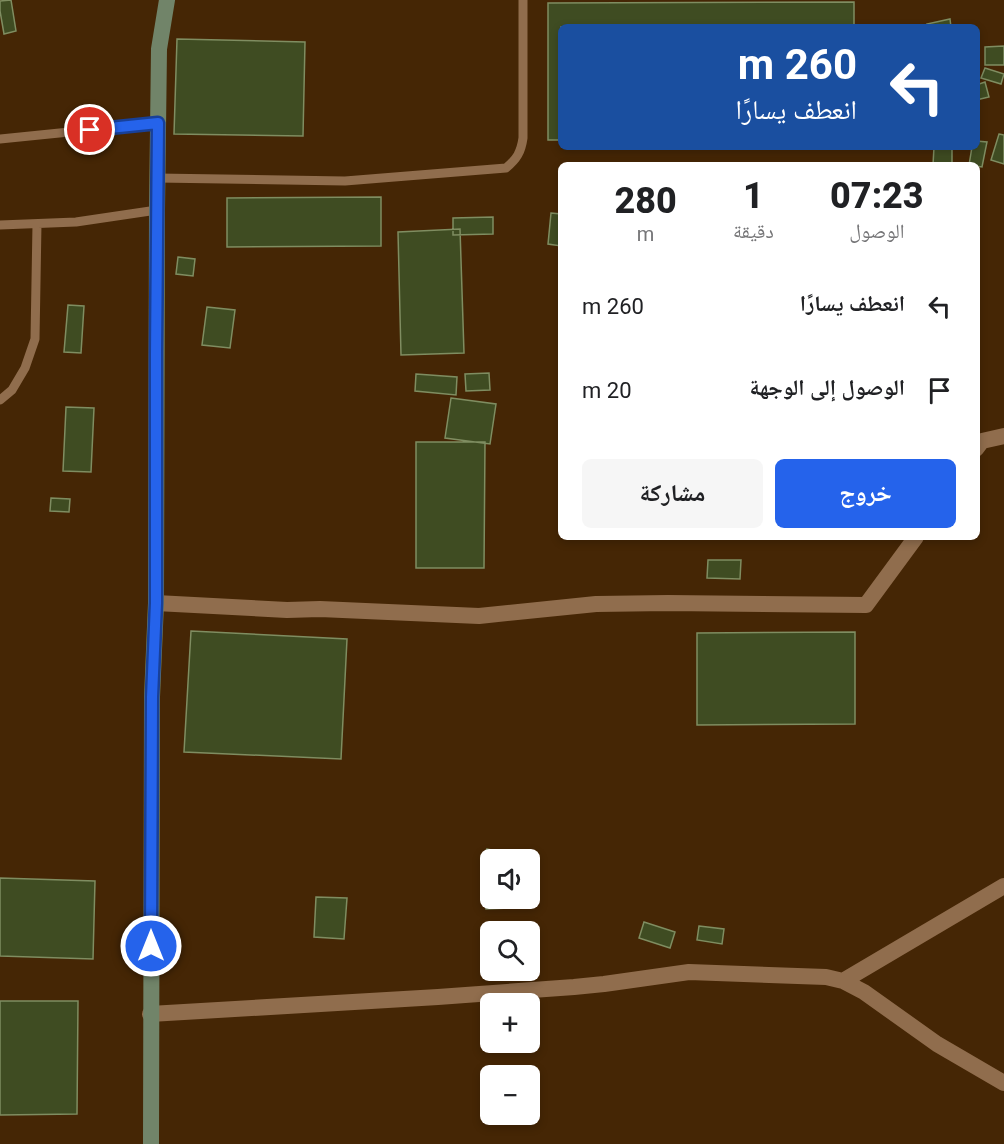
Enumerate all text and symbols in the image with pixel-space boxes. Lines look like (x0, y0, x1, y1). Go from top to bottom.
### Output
text: 260 m (738, 40, 857, 89)
icon: left (878, 48, 956, 126)
text: انعطف يسارًا (735, 94, 857, 126)
pin (64, 104, 115, 155)
icon: arrive (73, 113, 106, 146)
text: 1 (743, 175, 764, 217)
text: 07:23 (830, 175, 924, 217)
text: 280 (614, 180, 677, 222)
text: دقيقة (733, 219, 774, 243)
text: الوصول (849, 219, 905, 243)
text: m (637, 222, 654, 246)
icon: left (923, 290, 956, 323)
text: انعطف يسارًا (800, 291, 905, 316)
text: 260 m (582, 294, 644, 319)
icon: arrive (923, 374, 956, 407)
text: الوصول إلى الوجهة (749, 375, 905, 400)
text: 20 m (582, 378, 632, 403)
button: مشاركة (582, 459, 763, 528)
button: خروج (775, 459, 956, 528)
map controls (480, 849, 540, 1125)
button: sound (480, 849, 540, 909)
position arrow (119, 914, 183, 978)
button: search (480, 921, 540, 981)
button: + (480, 993, 540, 1053)
button: − (480, 1065, 540, 1125)

